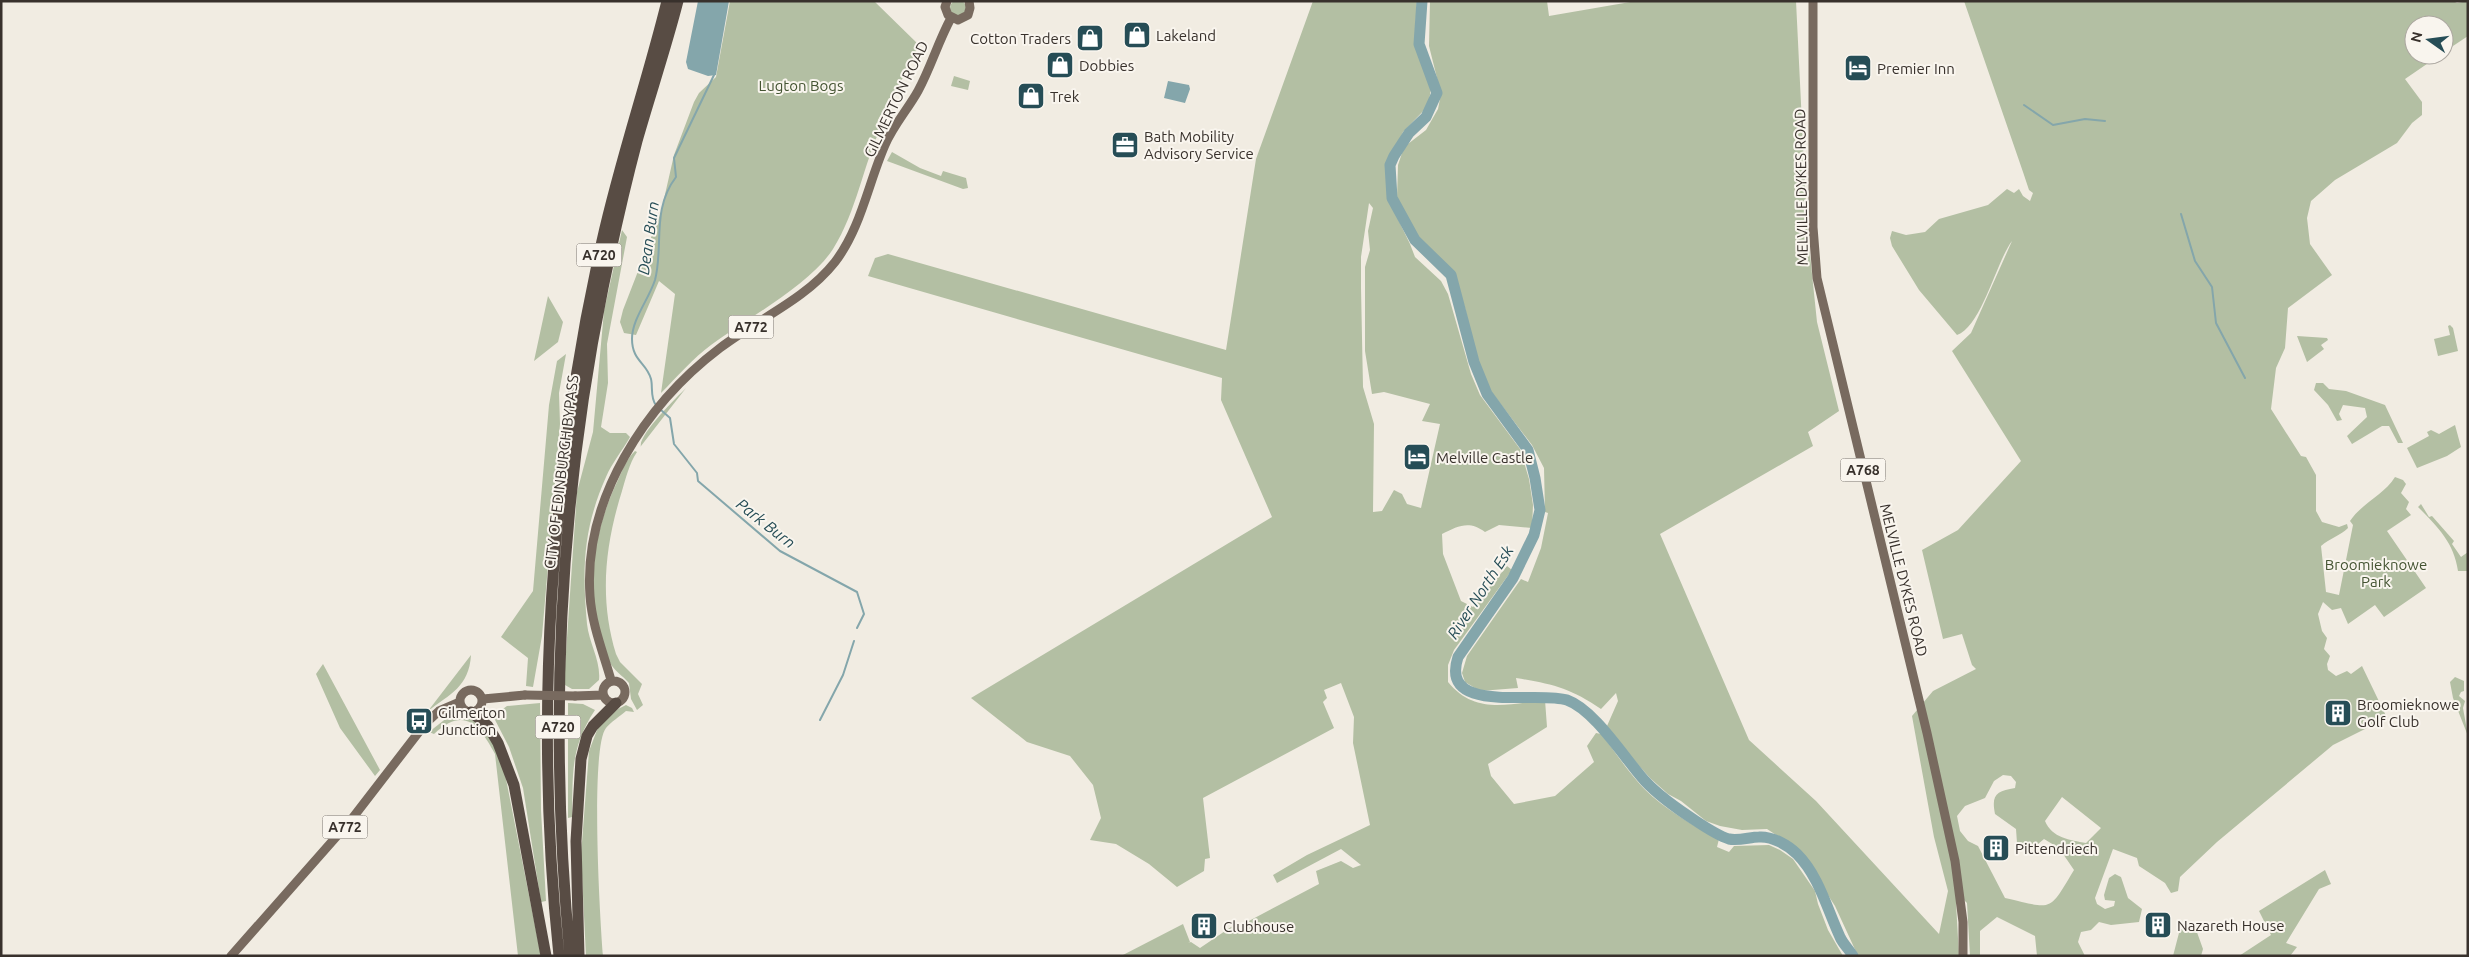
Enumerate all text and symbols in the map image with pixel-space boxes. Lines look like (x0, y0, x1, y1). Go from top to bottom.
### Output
north arrow (2404, 15, 2454, 65)
shop icon: Lakeland (1122, 20, 1152, 50)
shop icon: Cotton Traders (1075, 23, 1105, 53)
place label: Lakeland (1156, 27, 1216, 44)
place label: Cotton Traders (970, 30, 1071, 47)
text: N (2407, 30, 2425, 44)
street label: GILMERTON ROAD (860, 38, 932, 160)
shop icon: Dobbies (1045, 50, 1075, 80)
hotel icon: Premier Inn (1843, 53, 1873, 83)
place label: Dobbies (1079, 57, 1134, 74)
place label: Premier Inn (1877, 60, 1955, 77)
park label: Lugton Bogs (759, 77, 843, 94)
shop icon: Trek (1016, 81, 1046, 111)
place label: Trek (1050, 88, 1080, 105)
street label: MELVILLE DYKES ROAD (1791, 108, 1811, 266)
place label: Bath Mobility Advisory Service (1144, 128, 1254, 162)
office icon: Bath Mobility Advisory Service (1110, 130, 1140, 160)
water label: Dean Burn (634, 200, 662, 276)
road number: A720 (576, 244, 622, 266)
road number: A772 (728, 316, 774, 338)
street label: CITY OF EDINBURGH BYPASS (541, 374, 581, 570)
hotel icon: Melville Castle (1402, 442, 1432, 472)
place label: Melville Castle (1436, 449, 1533, 466)
road number: A768 (1840, 458, 1886, 482)
water label: Park Burn (733, 494, 799, 552)
street label: MELVILLE DYKES ROAD (1877, 502, 1931, 658)
water label: River North Esk (1443, 541, 1517, 642)
park label: Broomieknowe Park (2325, 556, 2427, 590)
place label: Broomieknowe Golf Club (2357, 696, 2459, 730)
building icon: Broomieknowe Golf Club (2323, 698, 2353, 728)
place label: Gilmerton Junction (438, 704, 506, 738)
bus stop icon: Gilmerton Junction (404, 706, 434, 736)
road number: A720 (536, 716, 580, 739)
road number: A772 (322, 816, 368, 839)
building icon: Pittendriech (1981, 833, 2011, 863)
place label: Pittendriech (2015, 840, 2098, 857)
building icon: Nazareth House (2143, 910, 2173, 940)
building icon: Clubhouse (1189, 911, 1219, 941)
place label: Nazareth House (2177, 917, 2284, 934)
place label: Clubhouse (1223, 918, 1294, 935)

